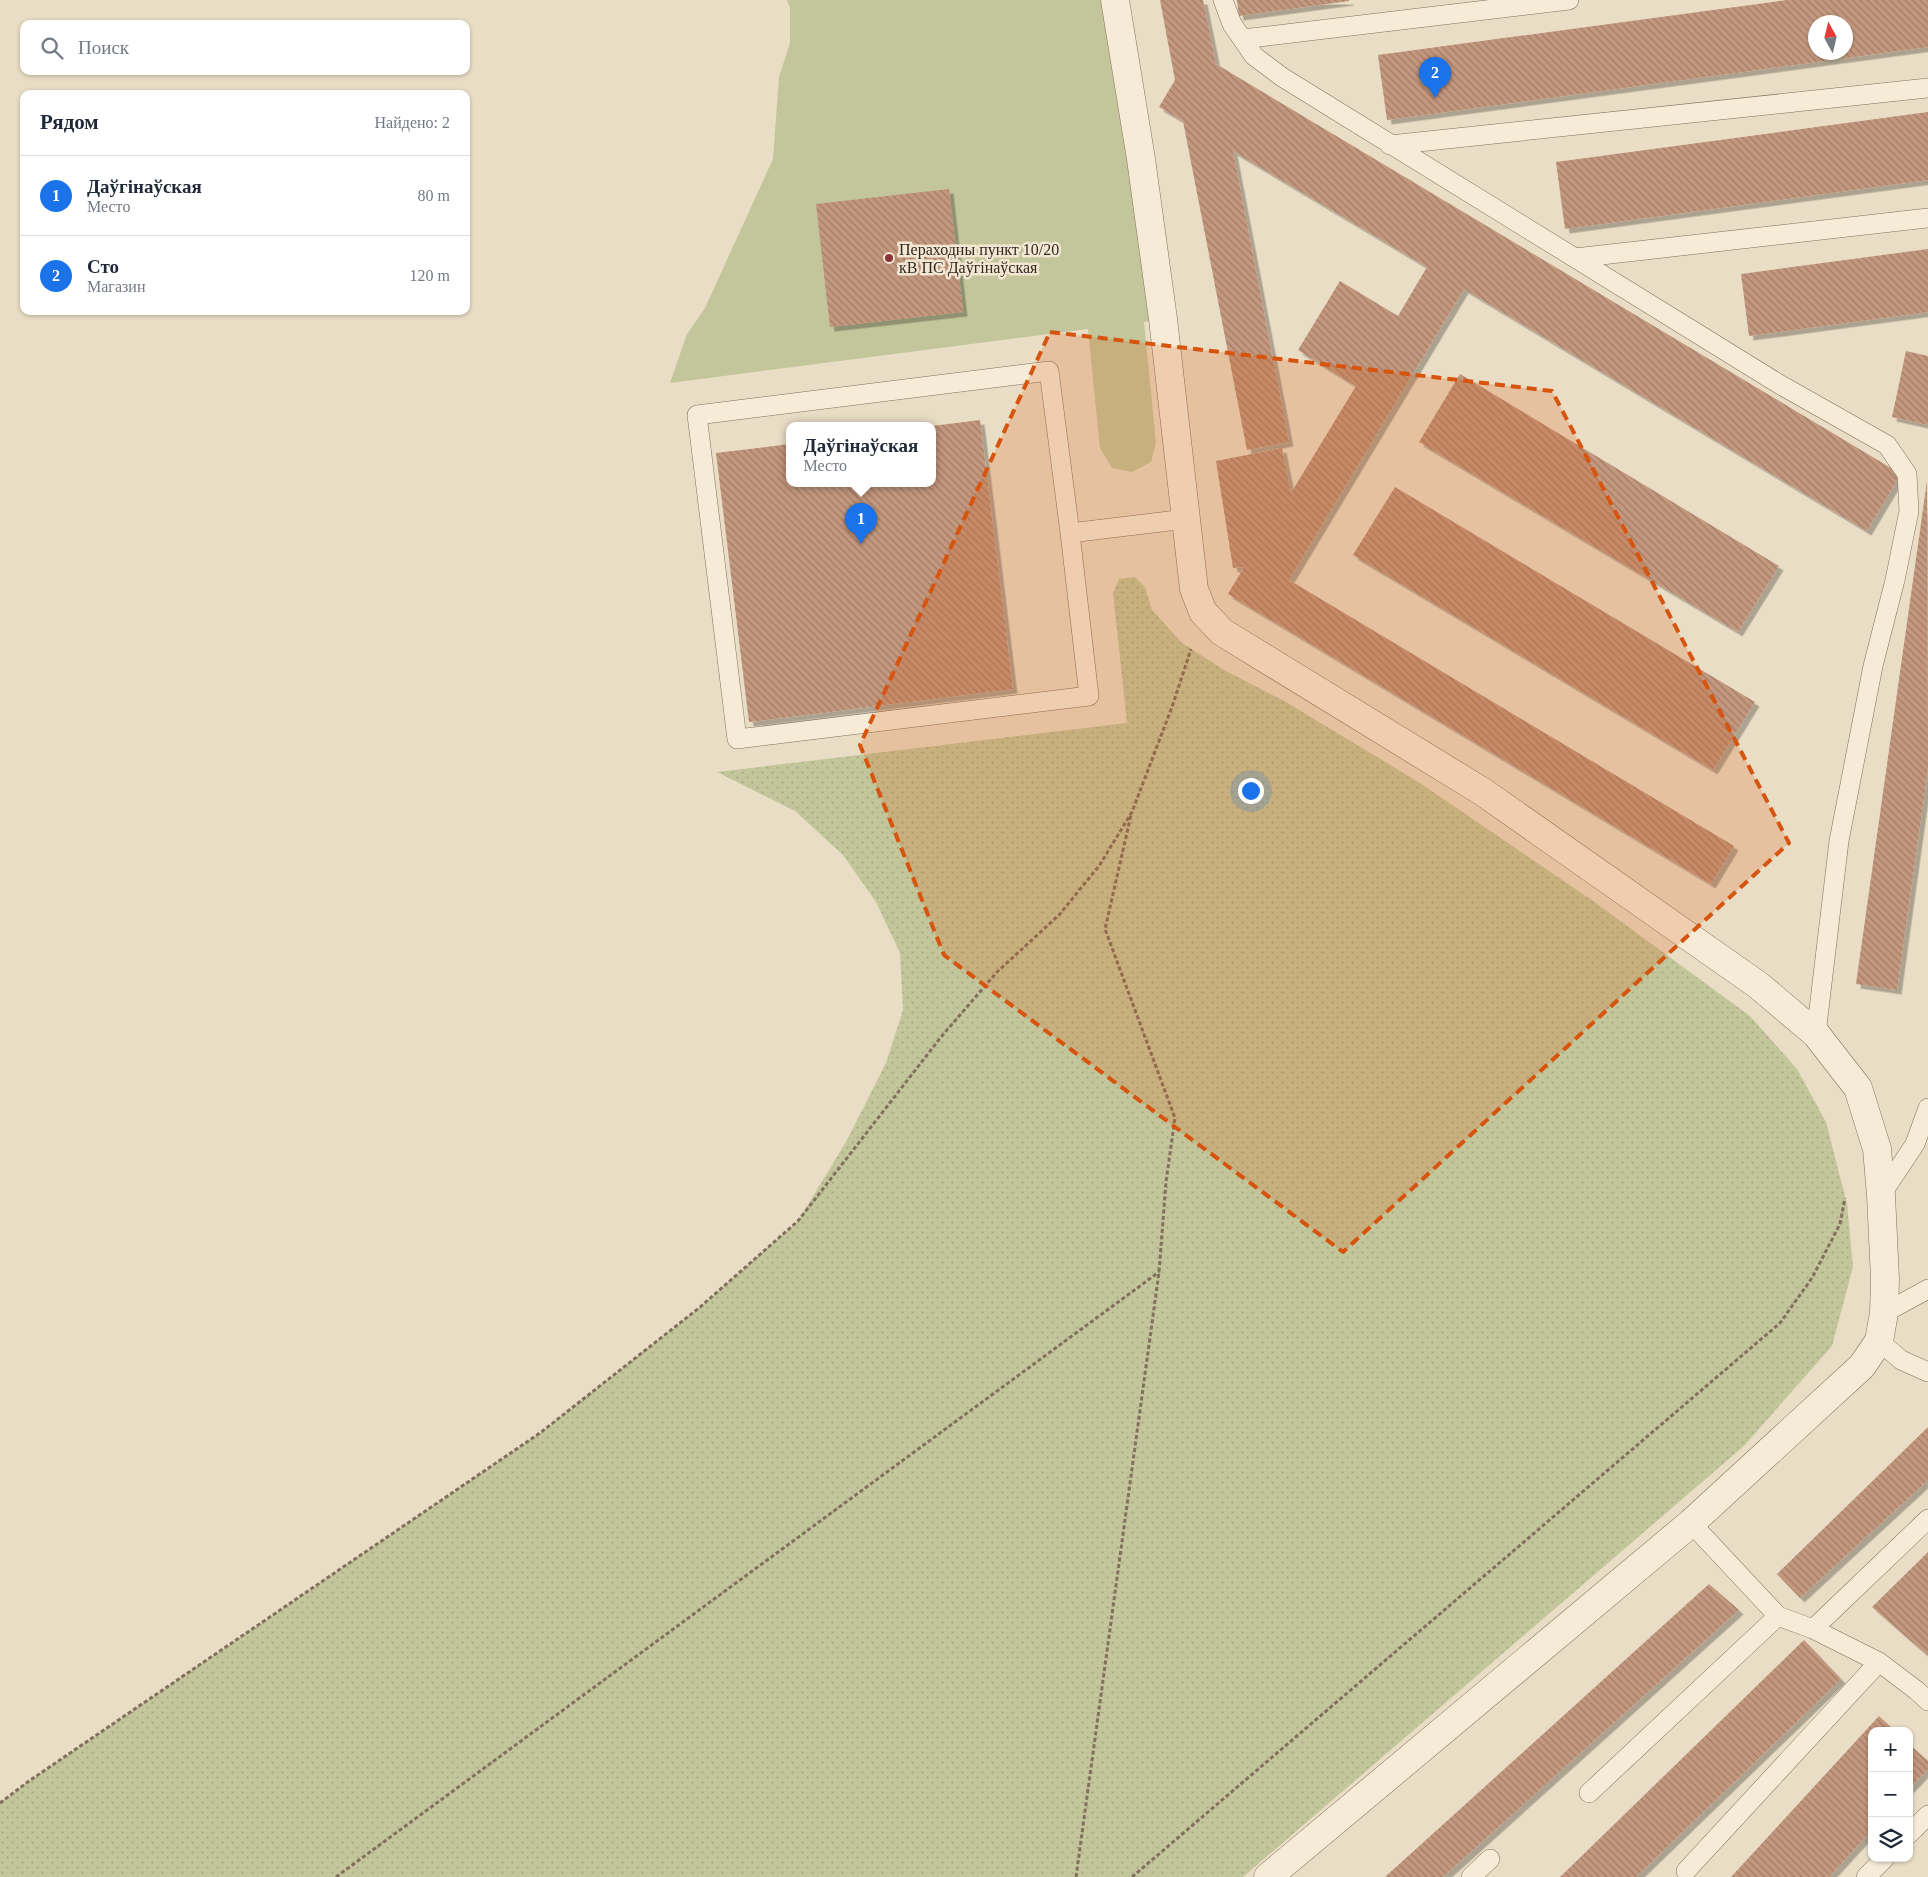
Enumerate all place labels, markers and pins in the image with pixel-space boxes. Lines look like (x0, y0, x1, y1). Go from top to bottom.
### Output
pin: 2 (1419, 57, 1451, 98)
place label: Пераходны пункт 10/20 кВ ПС Даўгінаўская (899, 241, 1059, 277)
marker: Пераходны пункт 10/20 кВ ПС Даўгінаўская (883, 252, 895, 264)
pin: 1 (845, 503, 877, 544)

